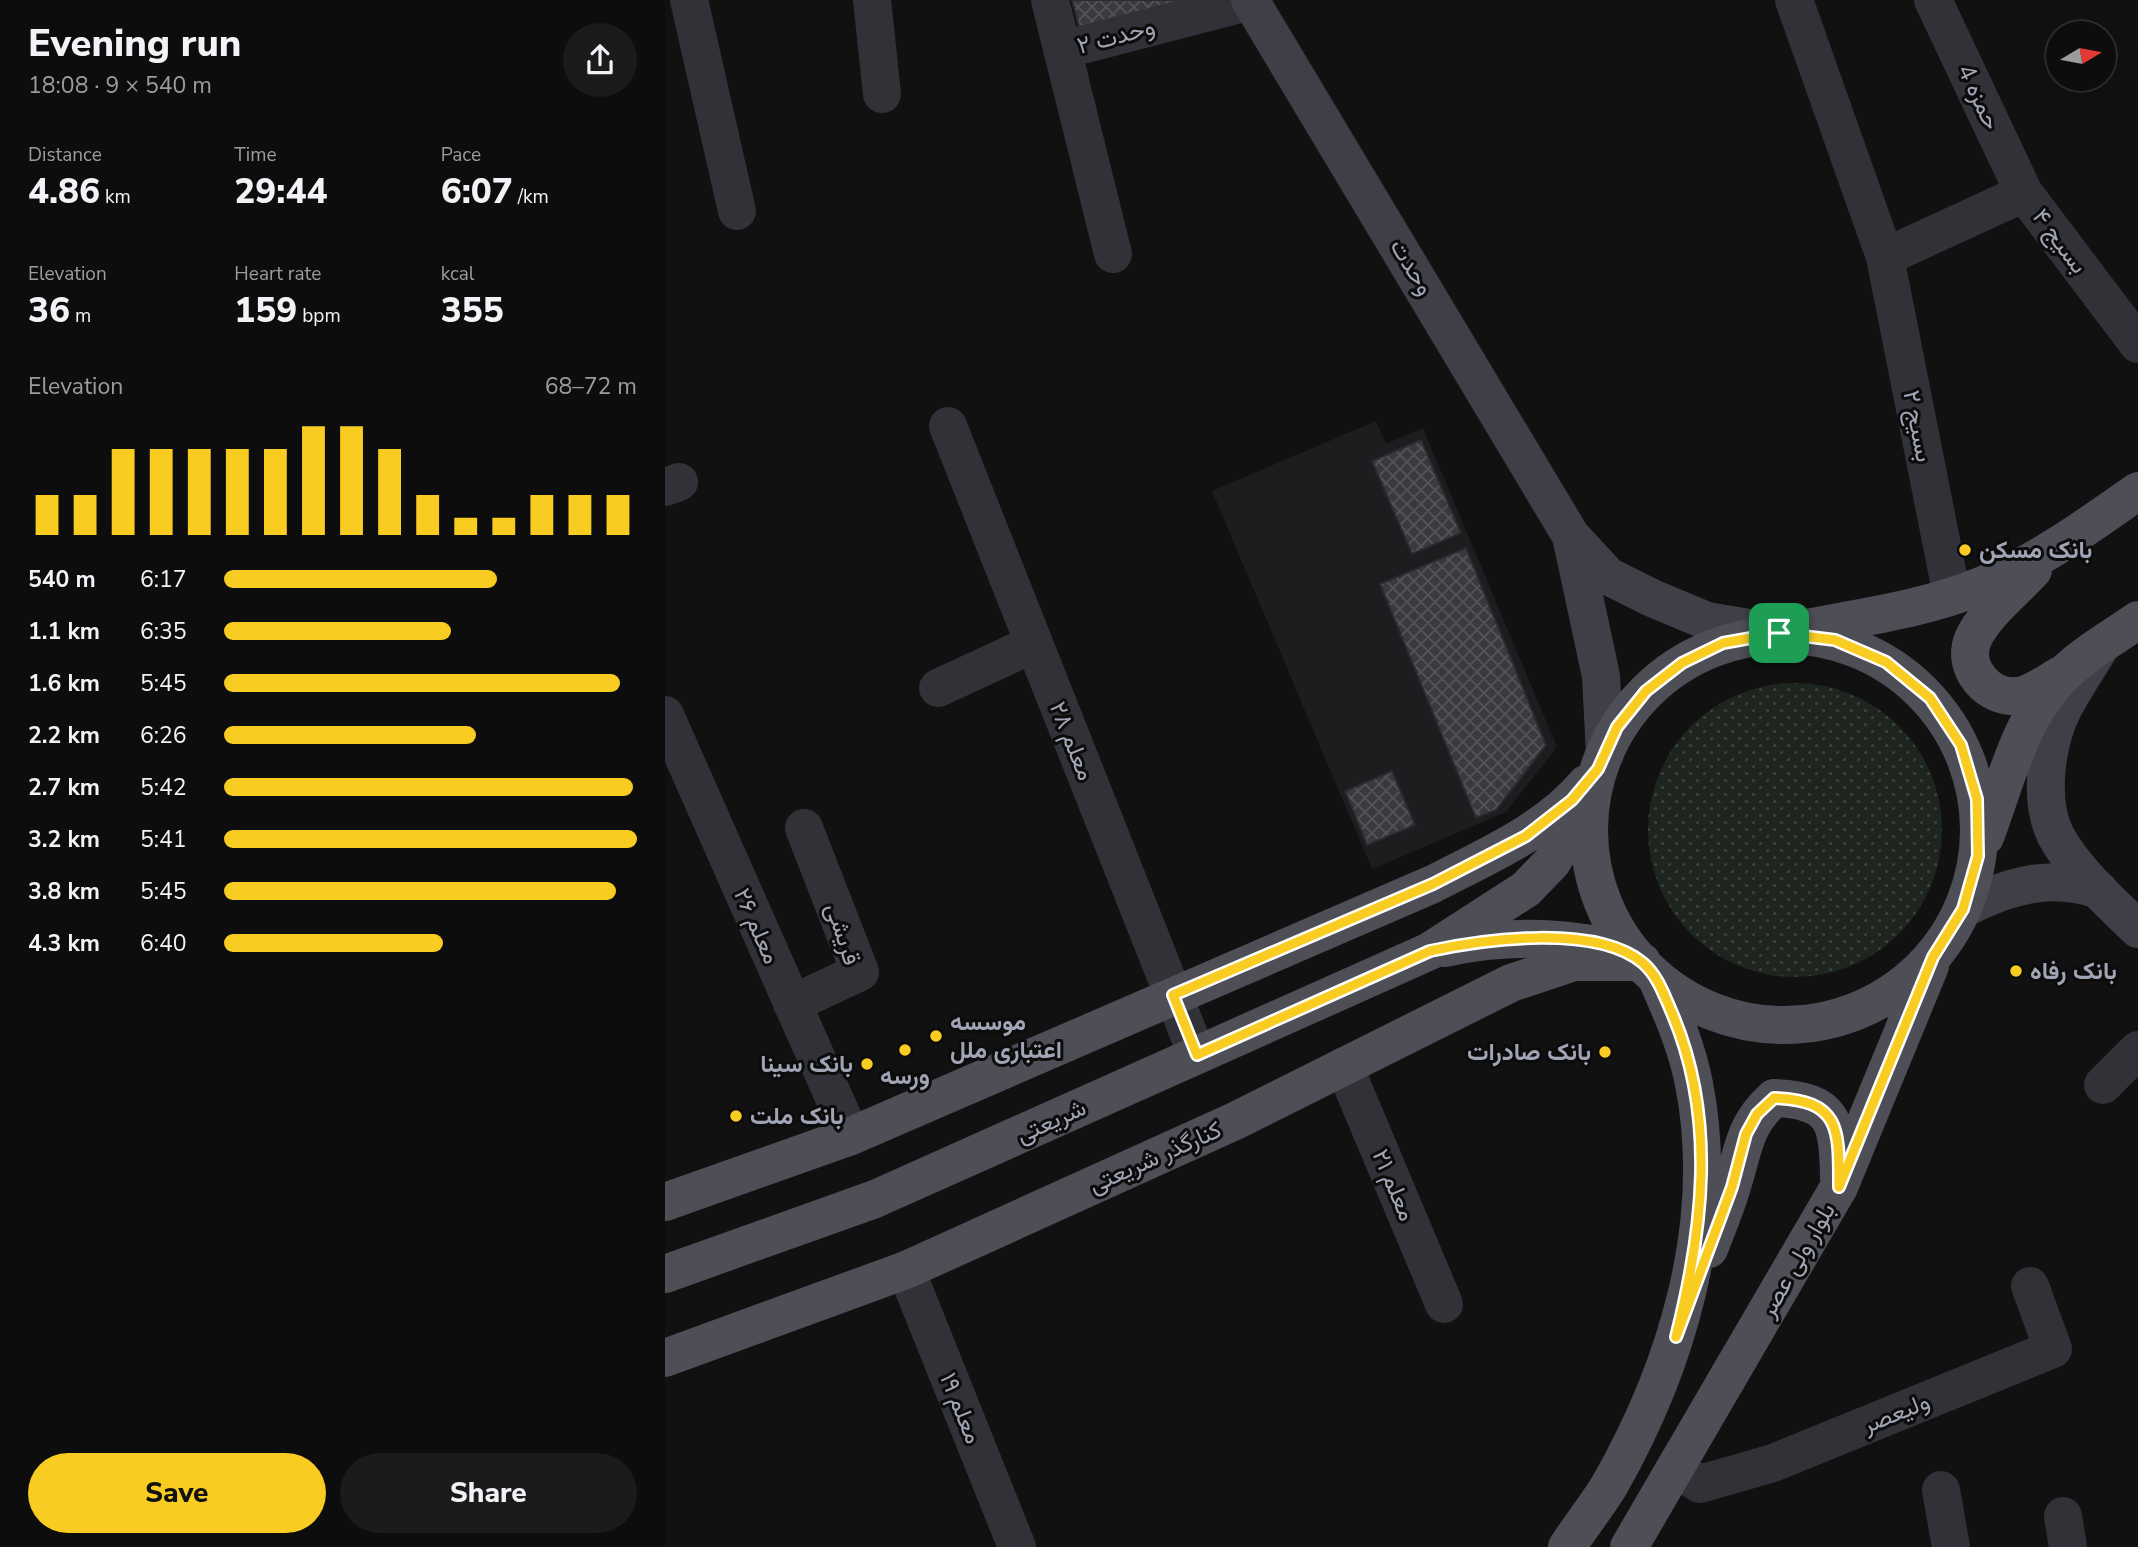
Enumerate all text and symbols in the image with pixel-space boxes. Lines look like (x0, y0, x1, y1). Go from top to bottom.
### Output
street label: وحدت ۲ (1074, 10, 1158, 62)
text: Evening run (28, 18, 241, 69)
north arrow (2046, 21, 2116, 91)
map controls (2046, 21, 2116, 91)
button: share (563, 23, 637, 97)
street label: حمزه 4 (1950, 59, 2008, 135)
text: 18:08 · 9 × 540 m (28, 70, 212, 101)
text: Distance (28, 142, 102, 168)
text: Time (234, 142, 277, 168)
text: Pace (441, 142, 481, 168)
text: 4.86 (28, 168, 100, 215)
text: 29:44 (234, 168, 327, 215)
text: 6:07 (441, 168, 513, 215)
text: km (100, 184, 131, 210)
text: /km (513, 184, 549, 210)
street label: بسیج ۴ (2024, 202, 2095, 281)
street label: وحدت (1383, 233, 1441, 301)
text: Elevation (28, 261, 107, 287)
text: Heart rate (234, 261, 321, 287)
text: kcal (441, 261, 474, 287)
text: 36 (28, 287, 70, 334)
text: 159 (234, 287, 297, 334)
text: 355 (441, 287, 504, 334)
text: m (70, 303, 91, 329)
text: bpm (297, 303, 341, 329)
text: Elevation (28, 371, 123, 402)
text: 68–72 m (545, 371, 637, 402)
street label: بسیج ۲ (1894, 387, 1941, 465)
place label: بانک مسکن (1979, 534, 2092, 566)
marker: بانک مسکن (1957, 542, 1973, 558)
text: 540 m (28, 564, 96, 595)
text: 6:17 (140, 564, 187, 595)
pin (1749, 603, 1809, 663)
icon: arrive (1760, 614, 1798, 652)
text: 1.1 km (28, 616, 100, 647)
text: 6:35 (140, 616, 187, 647)
text: 1.6 km (28, 668, 100, 699)
text: 5:45 (140, 668, 187, 699)
street label: معلم ۲۸ (1042, 697, 1102, 785)
text: 2.2 km (28, 720, 100, 751)
text: 6:26 (140, 720, 187, 751)
text: 2.7 km (28, 772, 100, 803)
text: 5:42 (140, 772, 187, 803)
text: 3.2 km (28, 824, 100, 855)
text: 5:41 (140, 824, 187, 855)
text: 3.8 km (28, 876, 100, 907)
text: 5:45 (140, 876, 187, 907)
street label: معلم ۲۶ (726, 883, 788, 969)
street label: قریشی (818, 899, 868, 969)
text: 4.3 km (28, 928, 100, 959)
text: 6:40 (140, 928, 187, 959)
place label: بانک رفاه (2030, 955, 2117, 987)
marker: بانک رفاه (2008, 963, 2024, 979)
place label: موسسه اعتباری ملل (950, 1006, 1062, 1066)
marker: موسسه اعتباری ملل (928, 1028, 944, 1044)
place label: بانک صادرات (1467, 1036, 1591, 1068)
marker: ورسه (897, 1042, 913, 1058)
marker: بانک صادرات (1597, 1044, 1613, 1060)
place label: بانک سینا (760, 1048, 853, 1080)
marker: بانک سینا (859, 1056, 875, 1072)
place label: ورسه (880, 1060, 930, 1092)
street label: شریعتی (1011, 1091, 1091, 1151)
place label: بانک ملت (750, 1100, 844, 1132)
marker: بانک ملت (728, 1108, 744, 1124)
street label: کنارگذر شریعتی (1083, 1113, 1227, 1201)
street label: معلم ۲۱ (1365, 1144, 1423, 1226)
street label: بلوار ولی عصر (1751, 1197, 1843, 1324)
street label: معلم ۱۹ (932, 1368, 990, 1448)
street label: ولیعصر (1857, 1385, 1934, 1441)
button: Save (28, 1453, 326, 1533)
button: Share (340, 1453, 637, 1533)

